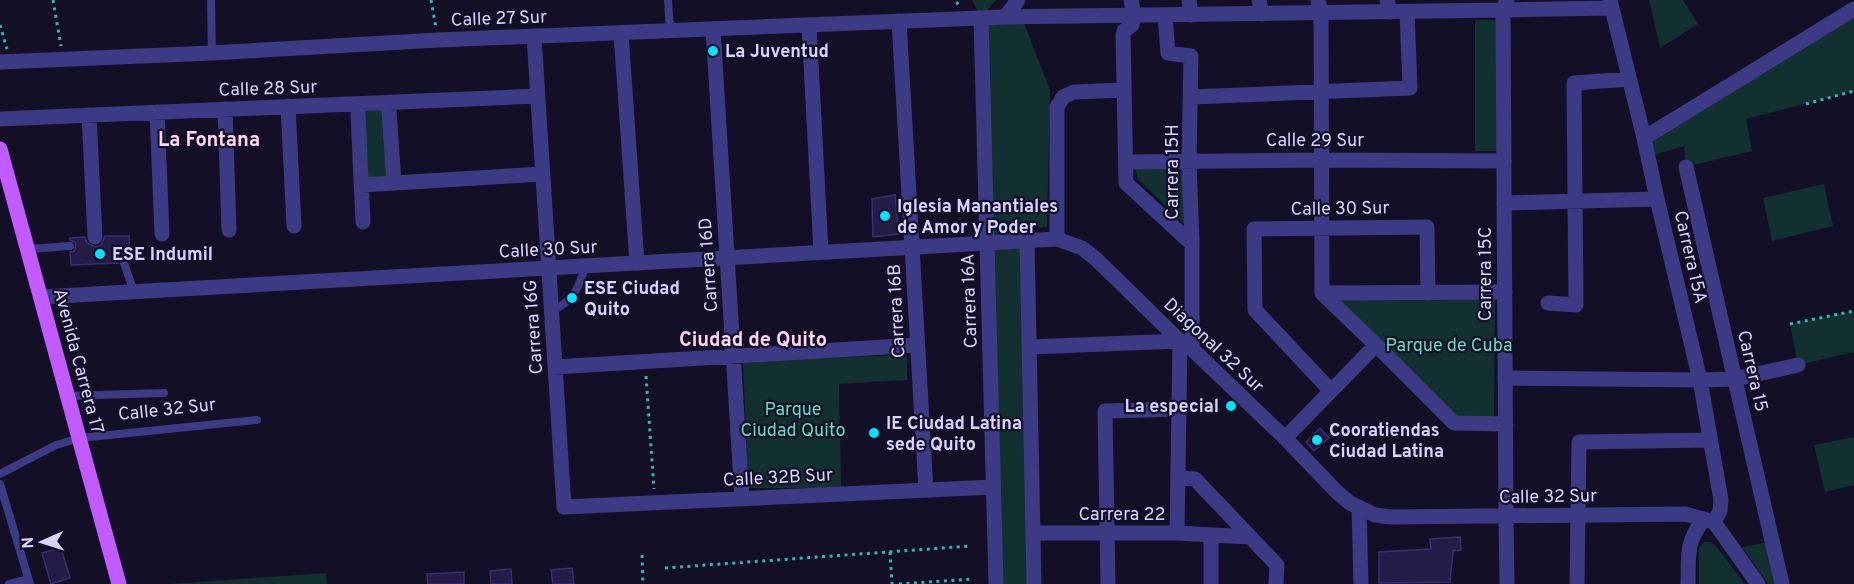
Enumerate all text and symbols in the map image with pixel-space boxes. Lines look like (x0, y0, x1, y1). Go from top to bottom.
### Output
street label: Calle 27 Sur (451, 6, 548, 33)
place label: La Juventud (725, 41, 829, 64)
marker: La Juventud (706, 44, 720, 58)
street label: Calle 28 Sur (218, 76, 318, 103)
street label: Carrera 15H (1162, 124, 1185, 220)
district label: La Fontana (158, 128, 260, 154)
street label: Calle 29 Sur (1266, 130, 1364, 153)
place label: Iglesia Manantiales de Amor y Poder (897, 196, 1058, 240)
street label: Calle 30 Sur (1290, 197, 1390, 222)
marker: Iglesia Manantiales de Amor y Poder (878, 209, 892, 223)
street label: Carrera 15A (1668, 209, 1711, 306)
street label: Carrera 16D (695, 217, 724, 313)
street label: Carrera 15C (1475, 227, 1498, 321)
street label: Calle 30 Sur (498, 236, 598, 265)
place label: ESE Indumil (112, 244, 213, 267)
marker: ESE Indumil (93, 247, 107, 261)
street label: Carrera 16A (957, 253, 984, 348)
street label: Carrera 16B (884, 263, 911, 359)
place label: ESE Ciudad Quito (584, 278, 680, 322)
street label: Carrera 16G (520, 279, 549, 375)
street label: Avenida Carrera 17 (47, 286, 108, 437)
marker: ESE Ciudad Quito (565, 291, 579, 305)
street label: Diagonal 32 Sur (1158, 294, 1268, 398)
district label: Ciudad de Quito (679, 328, 827, 354)
street label: Carrera 15 (1731, 328, 1772, 414)
park label: Parque de Cuba (1386, 335, 1512, 358)
street label: Calle 32 Sur (117, 394, 217, 427)
place label: La especial (1125, 396, 1219, 419)
park label: Parque Ciudad Quito (741, 399, 845, 443)
marker: La especial (1224, 399, 1238, 413)
place label: IE Ciudad Latina sede Quito (886, 413, 1022, 457)
place label: Cooratiendas Ciudad Latina (1329, 420, 1444, 464)
marker: IE Ciudad Latina sede Quito (867, 426, 881, 440)
marker: Cooratiendas Ciudad Latina (1310, 433, 1324, 447)
street label: Calle 32B Sur (723, 464, 834, 493)
street label: Calle 32 Sur (1499, 485, 1597, 510)
street label: Carrera 22 (1078, 504, 1166, 527)
north arrow (12, 512, 72, 572)
text: N (19, 536, 39, 549)

